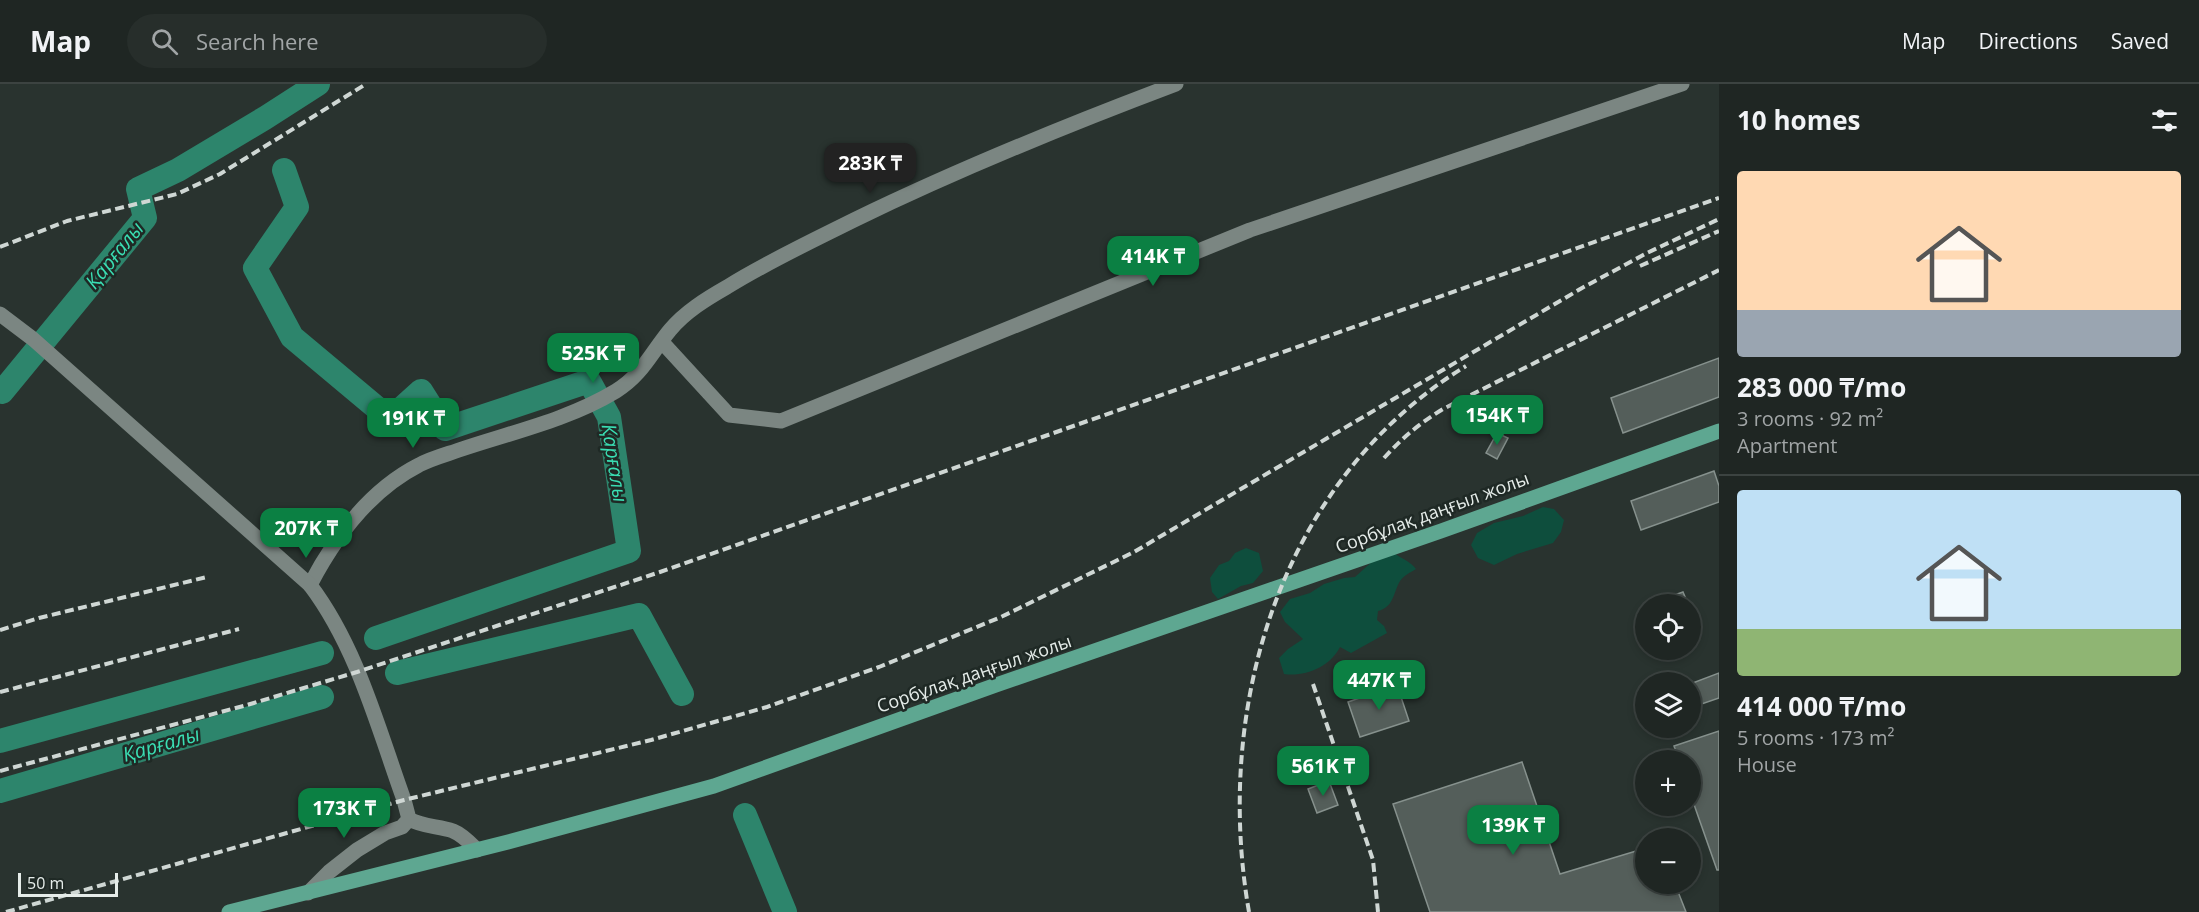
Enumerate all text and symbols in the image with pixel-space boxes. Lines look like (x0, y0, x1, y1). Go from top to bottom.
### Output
search box (127, 14, 547, 68)
text: Map (30, 22, 91, 60)
icon: search (148, 25, 181, 58)
text: Search here (196, 26, 319, 56)
text: Map (1902, 27, 1945, 55)
text: Directions (1978, 27, 2078, 55)
text: Saved (2111, 27, 2169, 55)
text: 10 homes (1737, 102, 1861, 138)
icon: filters (2148, 104, 2181, 137)
pin: 283K ₸ (821, 143, 919, 194)
text: 283K ₸ (838, 149, 902, 176)
icon: home (1905, 210, 2013, 318)
water label: Қарғалы (79, 216, 149, 294)
pin: 414K ₸ (1104, 236, 1202, 287)
text: 414K ₸ (1121, 242, 1185, 269)
pin: 525K ₸ (544, 333, 642, 384)
text: 525K ₸ (561, 339, 625, 366)
text: 283 000 ₸/mo (1737, 369, 1906, 405)
pin: 154K ₸ (1448, 395, 1546, 446)
pin: 191K ₸ (364, 398, 462, 449)
text: 154K ₸ (1465, 401, 1529, 428)
text: 191K ₸ (381, 404, 445, 431)
text: 3 rooms · 92 m² (1737, 405, 1883, 432)
water label: Қарғалы (595, 422, 635, 504)
text: Apartment (1737, 432, 1837, 459)
street label: Сорбұлақ даңғыл жолы (1332, 466, 1532, 558)
pin: 207K ₸ (257, 508, 355, 559)
text: 207K ₸ (274, 514, 338, 541)
icon: home (1905, 529, 2013, 637)
map controls (1635, 594, 1701, 894)
button: locate (1635, 594, 1701, 660)
street label: Сорбұлақ даңғыл жолы (873, 628, 1075, 718)
pin: 447K ₸ (1330, 660, 1428, 711)
text: 447K ₸ (1347, 666, 1411, 693)
button: layers (1635, 672, 1701, 738)
text: 414 000 ₸/mo (1737, 688, 1906, 724)
water label: Қарғалы (119, 720, 203, 768)
text: 5 rooms · 173 m² (1737, 724, 1895, 751)
pin: 561K ₸ (1274, 746, 1372, 797)
button: + (1635, 750, 1701, 816)
text: House (1737, 751, 1797, 778)
text: 561K ₸ (1291, 752, 1355, 779)
pin: 173K ₸ (295, 788, 393, 839)
text: 173K ₸ (312, 794, 376, 821)
pin: 139K ₸ (1464, 805, 1562, 856)
text: 139K ₸ (1481, 811, 1545, 838)
button: − (1635, 828, 1701, 894)
scale bar (18, 870, 118, 898)
text: 50 m (27, 872, 64, 894)

